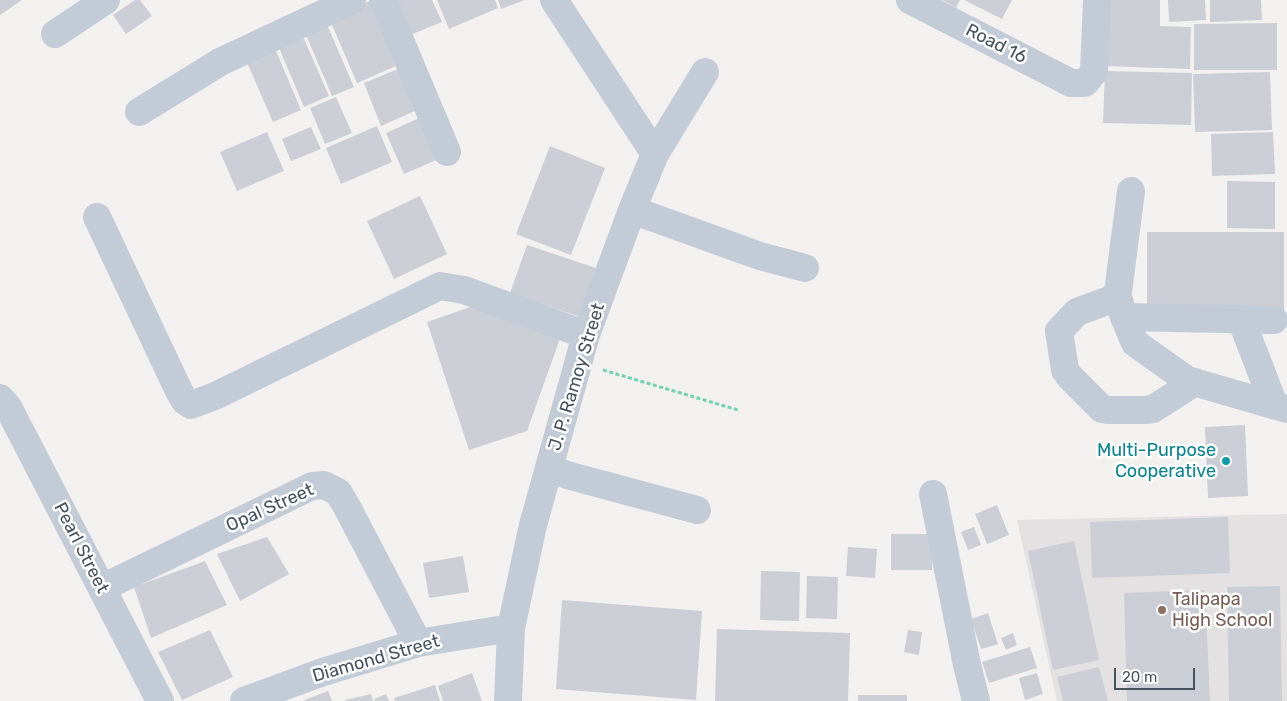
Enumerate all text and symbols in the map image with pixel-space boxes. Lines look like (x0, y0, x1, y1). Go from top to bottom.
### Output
street label: Road 16 (962, 19, 1030, 69)
street label: J. P. Ramoy Street (544, 301, 610, 453)
place label: Multi-Purpose Cooperative (1097, 440, 1216, 482)
marker: Multi-Purpose Cooperative (1220, 455, 1232, 467)
street label: Opal Street (223, 479, 317, 537)
street label: Pearl Street (49, 499, 113, 597)
place label: Talipapa High School (1172, 589, 1272, 632)
marker: Talipapa High School (1156, 604, 1168, 616)
street label: Diamond Street (310, 631, 442, 687)
scale bar (1117, 658, 1198, 690)
text: 20 m (1122, 668, 1157, 686)

